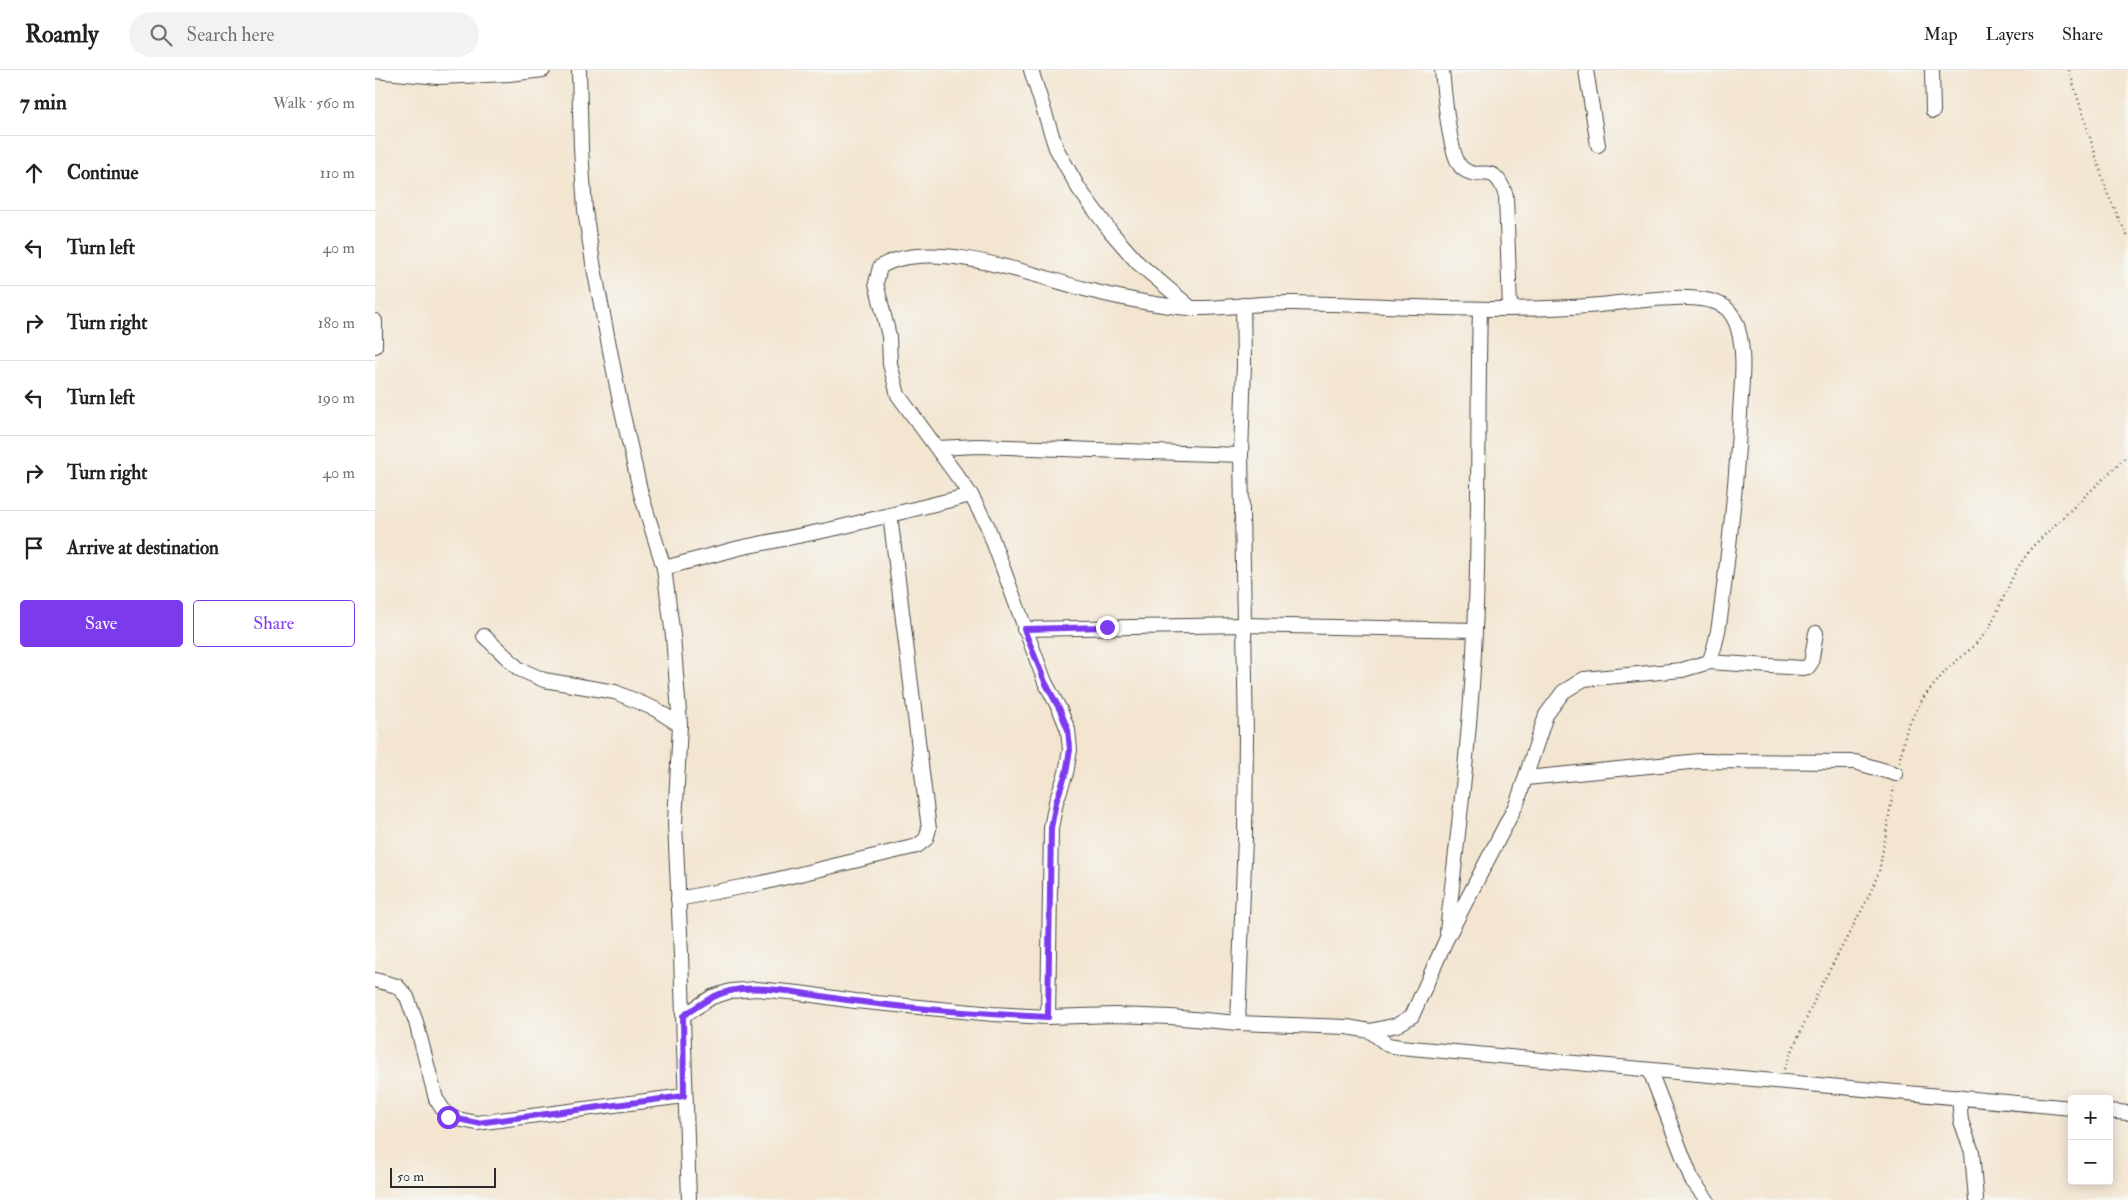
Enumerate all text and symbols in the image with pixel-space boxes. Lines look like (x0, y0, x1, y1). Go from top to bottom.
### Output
search box (129, 12, 479, 57)
text: Roamly (25, 19, 99, 50)
icon: search (147, 21, 175, 49)
text: Search here (187, 23, 274, 47)
text: Map (1924, 23, 1958, 46)
text: Layers (1986, 23, 2034, 46)
text: Share (2062, 23, 2103, 46)
text: 7 min (20, 89, 67, 116)
text: Walk · 560 m (273, 93, 355, 113)
icon: ahead (20, 159, 48, 187)
text: Continue (67, 161, 138, 185)
text: 110 m (320, 163, 355, 183)
icon: left (20, 234, 48, 262)
text: Turn left (67, 236, 135, 260)
text: 40 m (322, 238, 355, 258)
icon: right (20, 309, 48, 337)
text: Turn right (67, 311, 147, 335)
text: 180 m (318, 313, 355, 333)
icon: left (20, 384, 48, 412)
text: Turn left (67, 386, 135, 410)
text: 190 m (317, 388, 355, 408)
icon: right (20, 459, 48, 487)
text: Turn right (67, 461, 147, 485)
text: 40 m (322, 463, 355, 483)
icon: arrive (20, 534, 48, 562)
text: Arrive at destination (67, 536, 219, 560)
button: Save (20, 600, 183, 647)
button: Share (193, 600, 355, 647)
route end (1096, 616, 1119, 639)
map controls (2068, 1095, 2113, 1185)
button: + (2068, 1095, 2113, 1140)
route start (437, 1106, 460, 1129)
button: − (2068, 1140, 2113, 1185)
scale bar (390, 1165, 496, 1188)
text: 50 m (397, 1168, 424, 1185)

